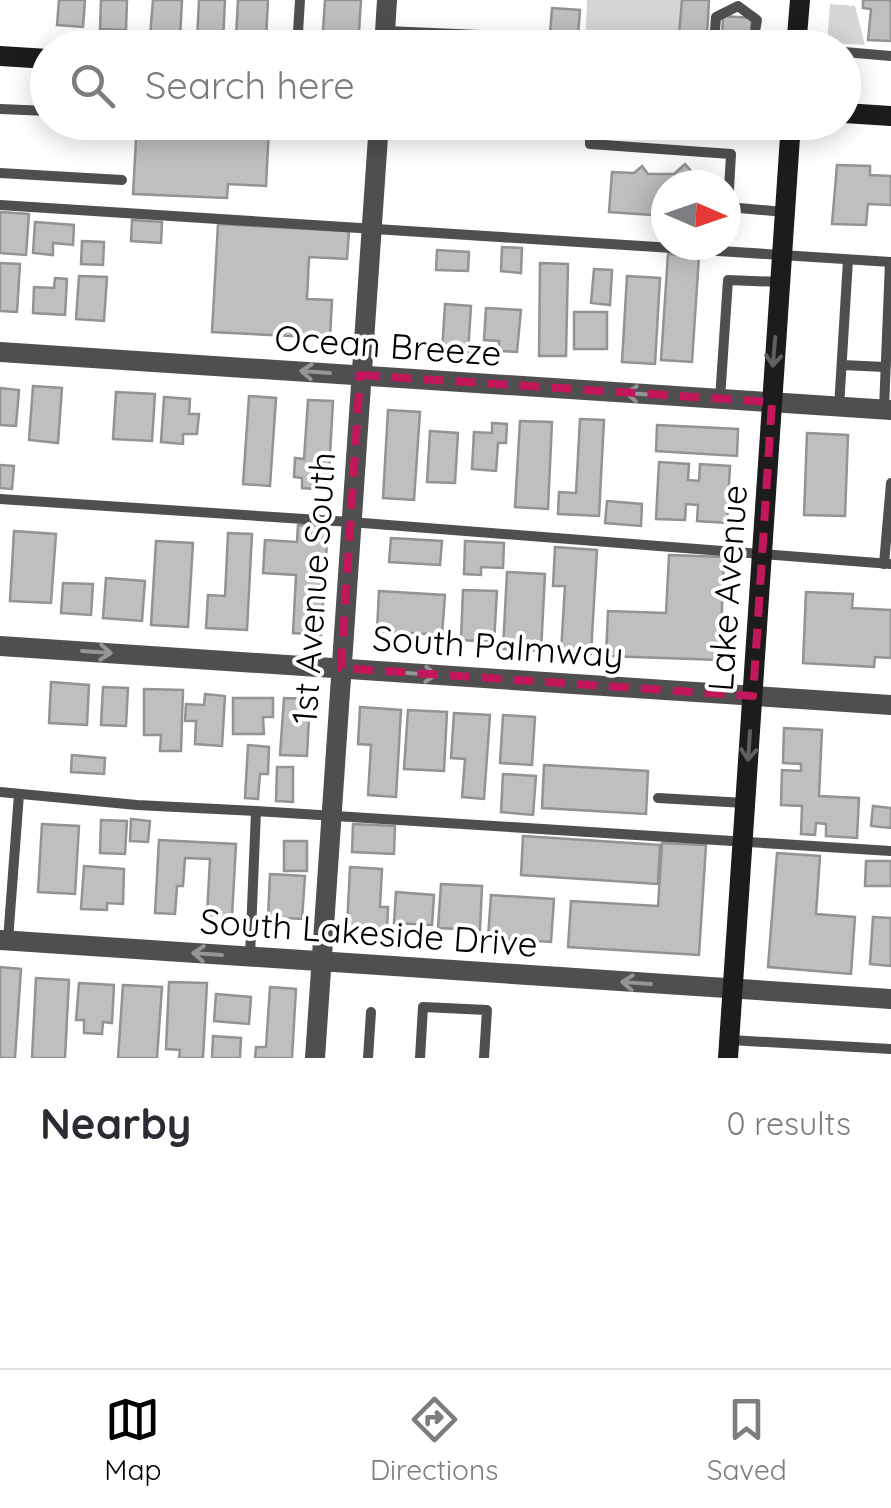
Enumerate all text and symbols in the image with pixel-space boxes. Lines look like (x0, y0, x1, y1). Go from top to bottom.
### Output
search box (30, 30, 861, 140)
icon: search (65, 58, 120, 113)
text: Search here (145, 61, 355, 109)
north arrow (651, 170, 741, 260)
street label: Ocean Breeze (273, 315, 503, 375)
one-way arrow (765, 336, 784, 368)
one-way arrow (300, 362, 332, 381)
one-way arrow (624, 384, 656, 403)
street label: 1st Avenue South (282, 451, 344, 725)
street label: Lake Avenue (698, 483, 756, 693)
street label: South Palmway (371, 615, 625, 677)
one-way arrow (81, 643, 113, 662)
one-way arrow (405, 665, 437, 684)
one-way arrow (739, 730, 758, 762)
street label: South Lakeside Drive (199, 898, 539, 966)
one-way arrow (191, 944, 223, 963)
one-way arrow (620, 973, 652, 992)
text: Nearby (40, 1097, 191, 1150)
text: 0 results (727, 1103, 851, 1143)
tab: Map (104, 1392, 161, 1487)
tab: Directions (370, 1392, 498, 1487)
tab: Saved (707, 1392, 787, 1487)

